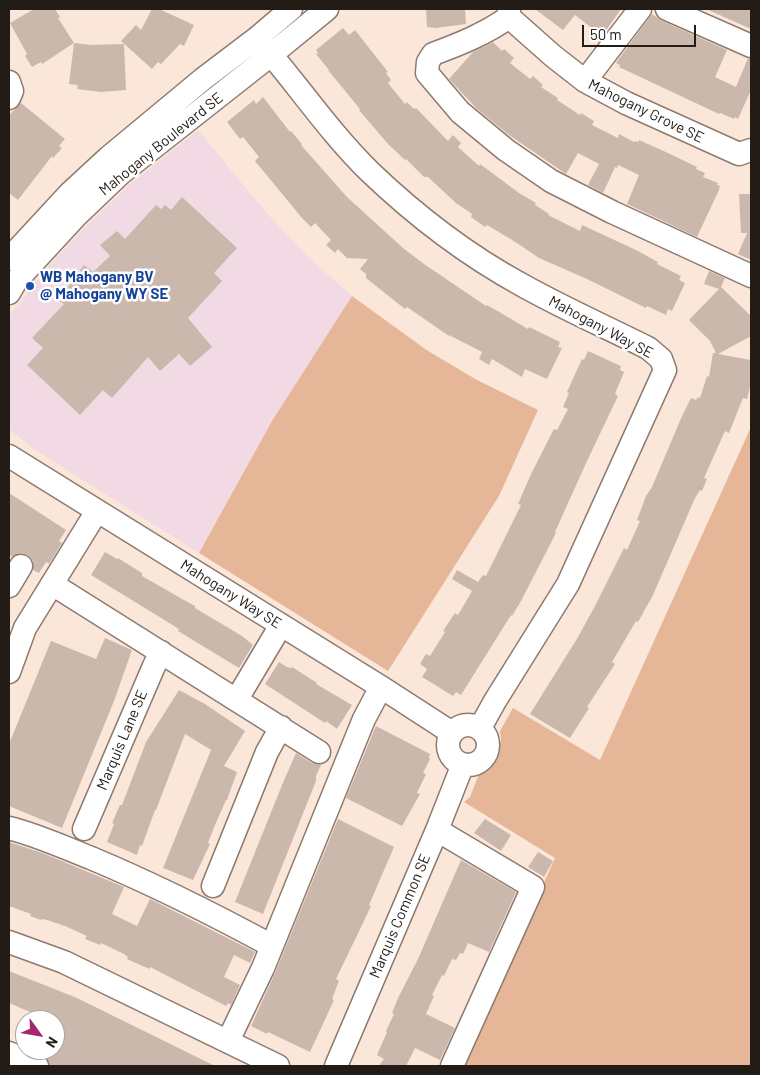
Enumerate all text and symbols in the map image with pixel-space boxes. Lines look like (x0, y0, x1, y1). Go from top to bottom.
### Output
scale bar (585, 15, 699, 47)
text: 50 m (590, 25, 622, 43)
street label: Mahogany Grove SE (585, 75, 707, 147)
street label: Mahogany Boulevard SE (95, 89, 227, 199)
place label: WB Mahogany BV @ Mahogany WY SE (40, 268, 168, 303)
marker: WB Mahogany BV @ Mahogany WY SE (24, 280, 36, 292)
street label: Mahogany Way SE (546, 292, 656, 362)
street label: Mahogany Way SE (177, 556, 285, 632)
street label: Marquis Lane SE (93, 687, 151, 793)
street label: Marquis Common SE (366, 851, 434, 981)
north arrow (15, 1010, 65, 1060)
text: N (43, 1034, 62, 1051)

